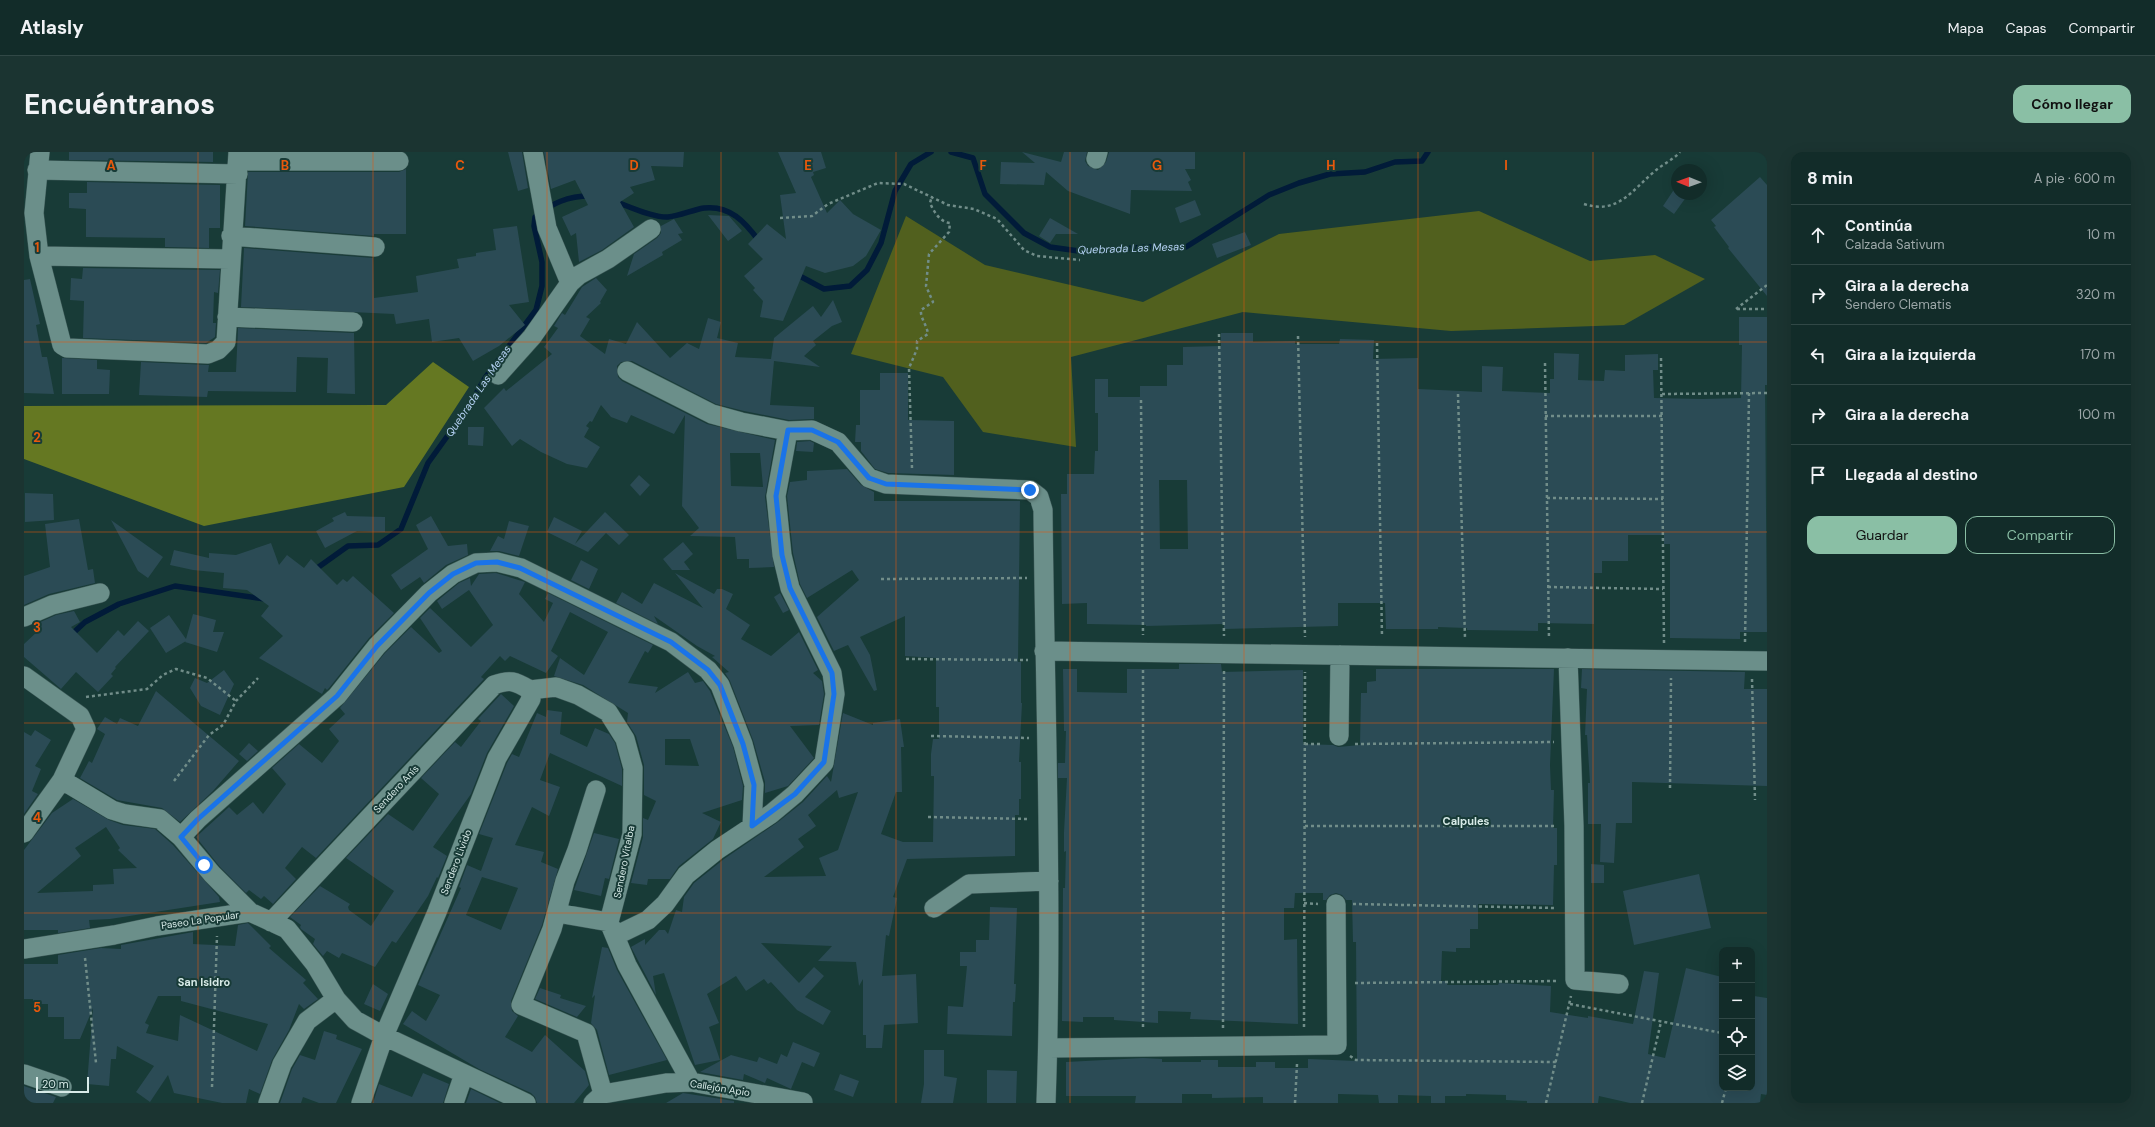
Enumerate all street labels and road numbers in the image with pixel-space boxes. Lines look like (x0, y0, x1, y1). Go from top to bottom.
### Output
street label: Sendero Anís (370, 762, 422, 816)
street label: Sendero Vitalba (611, 825, 637, 899)
street label: Sendero Livido (438, 827, 474, 896)
street label: Paseo La Popular (160, 908, 240, 932)
street label: Callejón Apio (689, 1077, 751, 1099)

